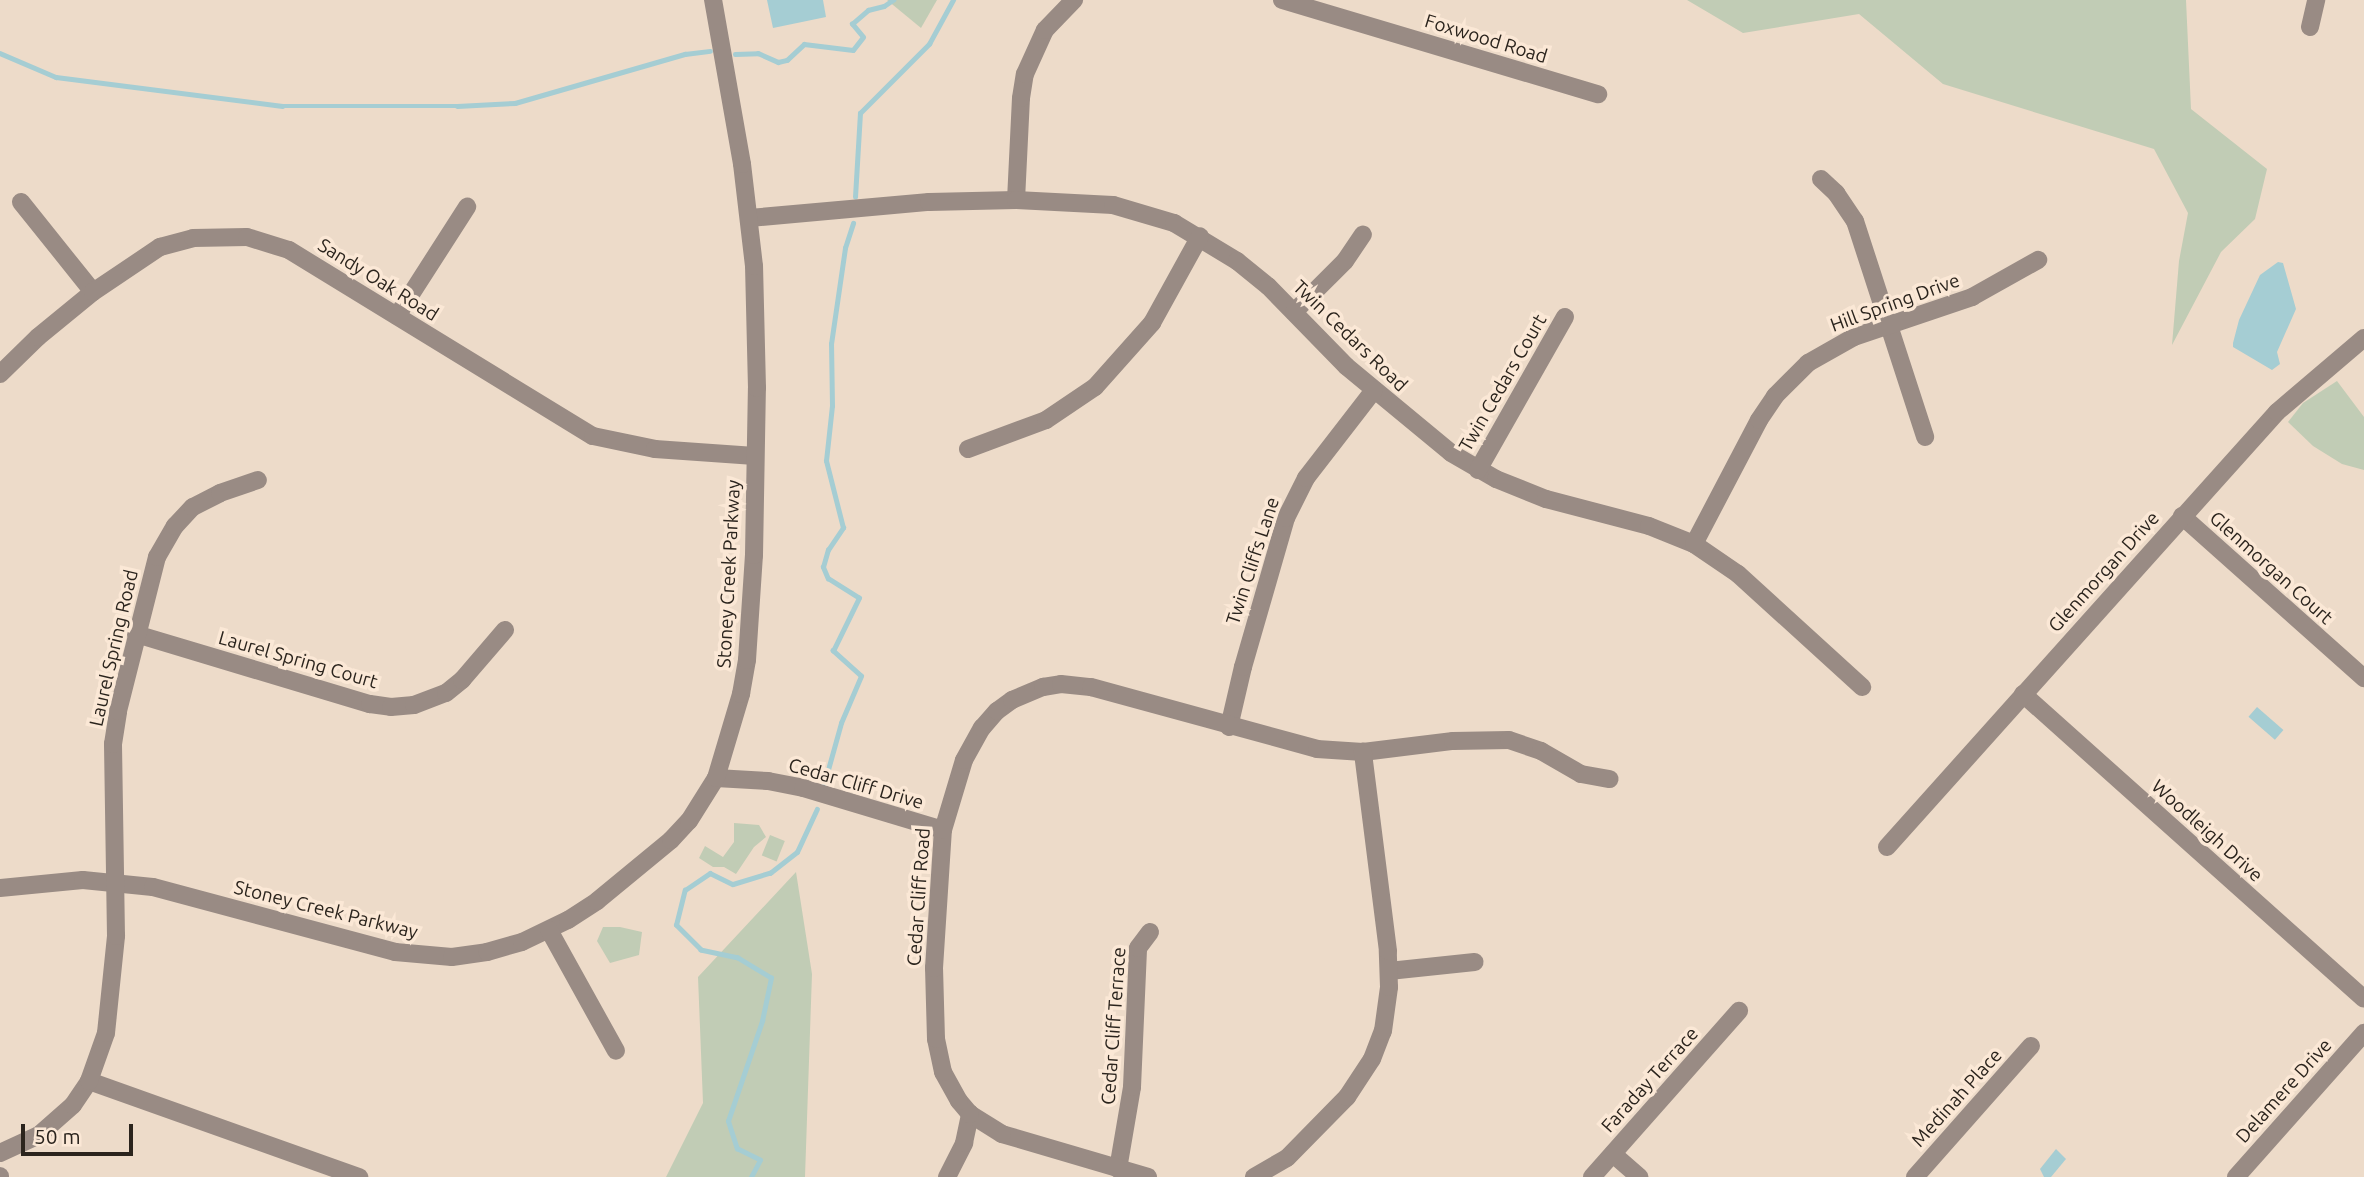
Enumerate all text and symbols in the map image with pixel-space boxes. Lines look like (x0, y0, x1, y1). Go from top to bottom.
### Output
street label: Foxwood Road (1422, 10, 1550, 68)
street label: Sandy Oak Road (314, 234, 442, 326)
street label: Hill Spring Drive (1827, 269, 1963, 337)
street label: Twin Cedars Road (1288, 276, 1412, 396)
street label: Twin Cedars Court (1454, 310, 1552, 456)
street label: Stoney Creek Parkway (713, 479, 745, 669)
street label: Twin Cliffs Lane (1222, 494, 1284, 628)
street label: Glenmorgan Drive (2044, 507, 2164, 637)
street label: Glenmorgan Court (2205, 507, 2337, 629)
street label: Laurel Spring Road (85, 567, 143, 729)
street label: Laurel Spring Court (216, 626, 380, 694)
street label: Cedar Cliff Drive (786, 754, 926, 814)
street label: Woodleigh Drive (2147, 775, 2267, 887)
street label: Cedar Cliff Road (903, 827, 935, 967)
street label: Stoney Creek Parkway (232, 876, 420, 944)
street label: Cedar Cliff Terrace (1097, 946, 1131, 1106)
street label: Faraday Terrace (1597, 1023, 1703, 1137)
street label: Delamere Drive (2231, 1034, 2337, 1148)
street label: Medinah Place (1907, 1044, 2007, 1152)
scale bar (24, 1110, 136, 1154)
text: 50 m (34, 1124, 81, 1148)

